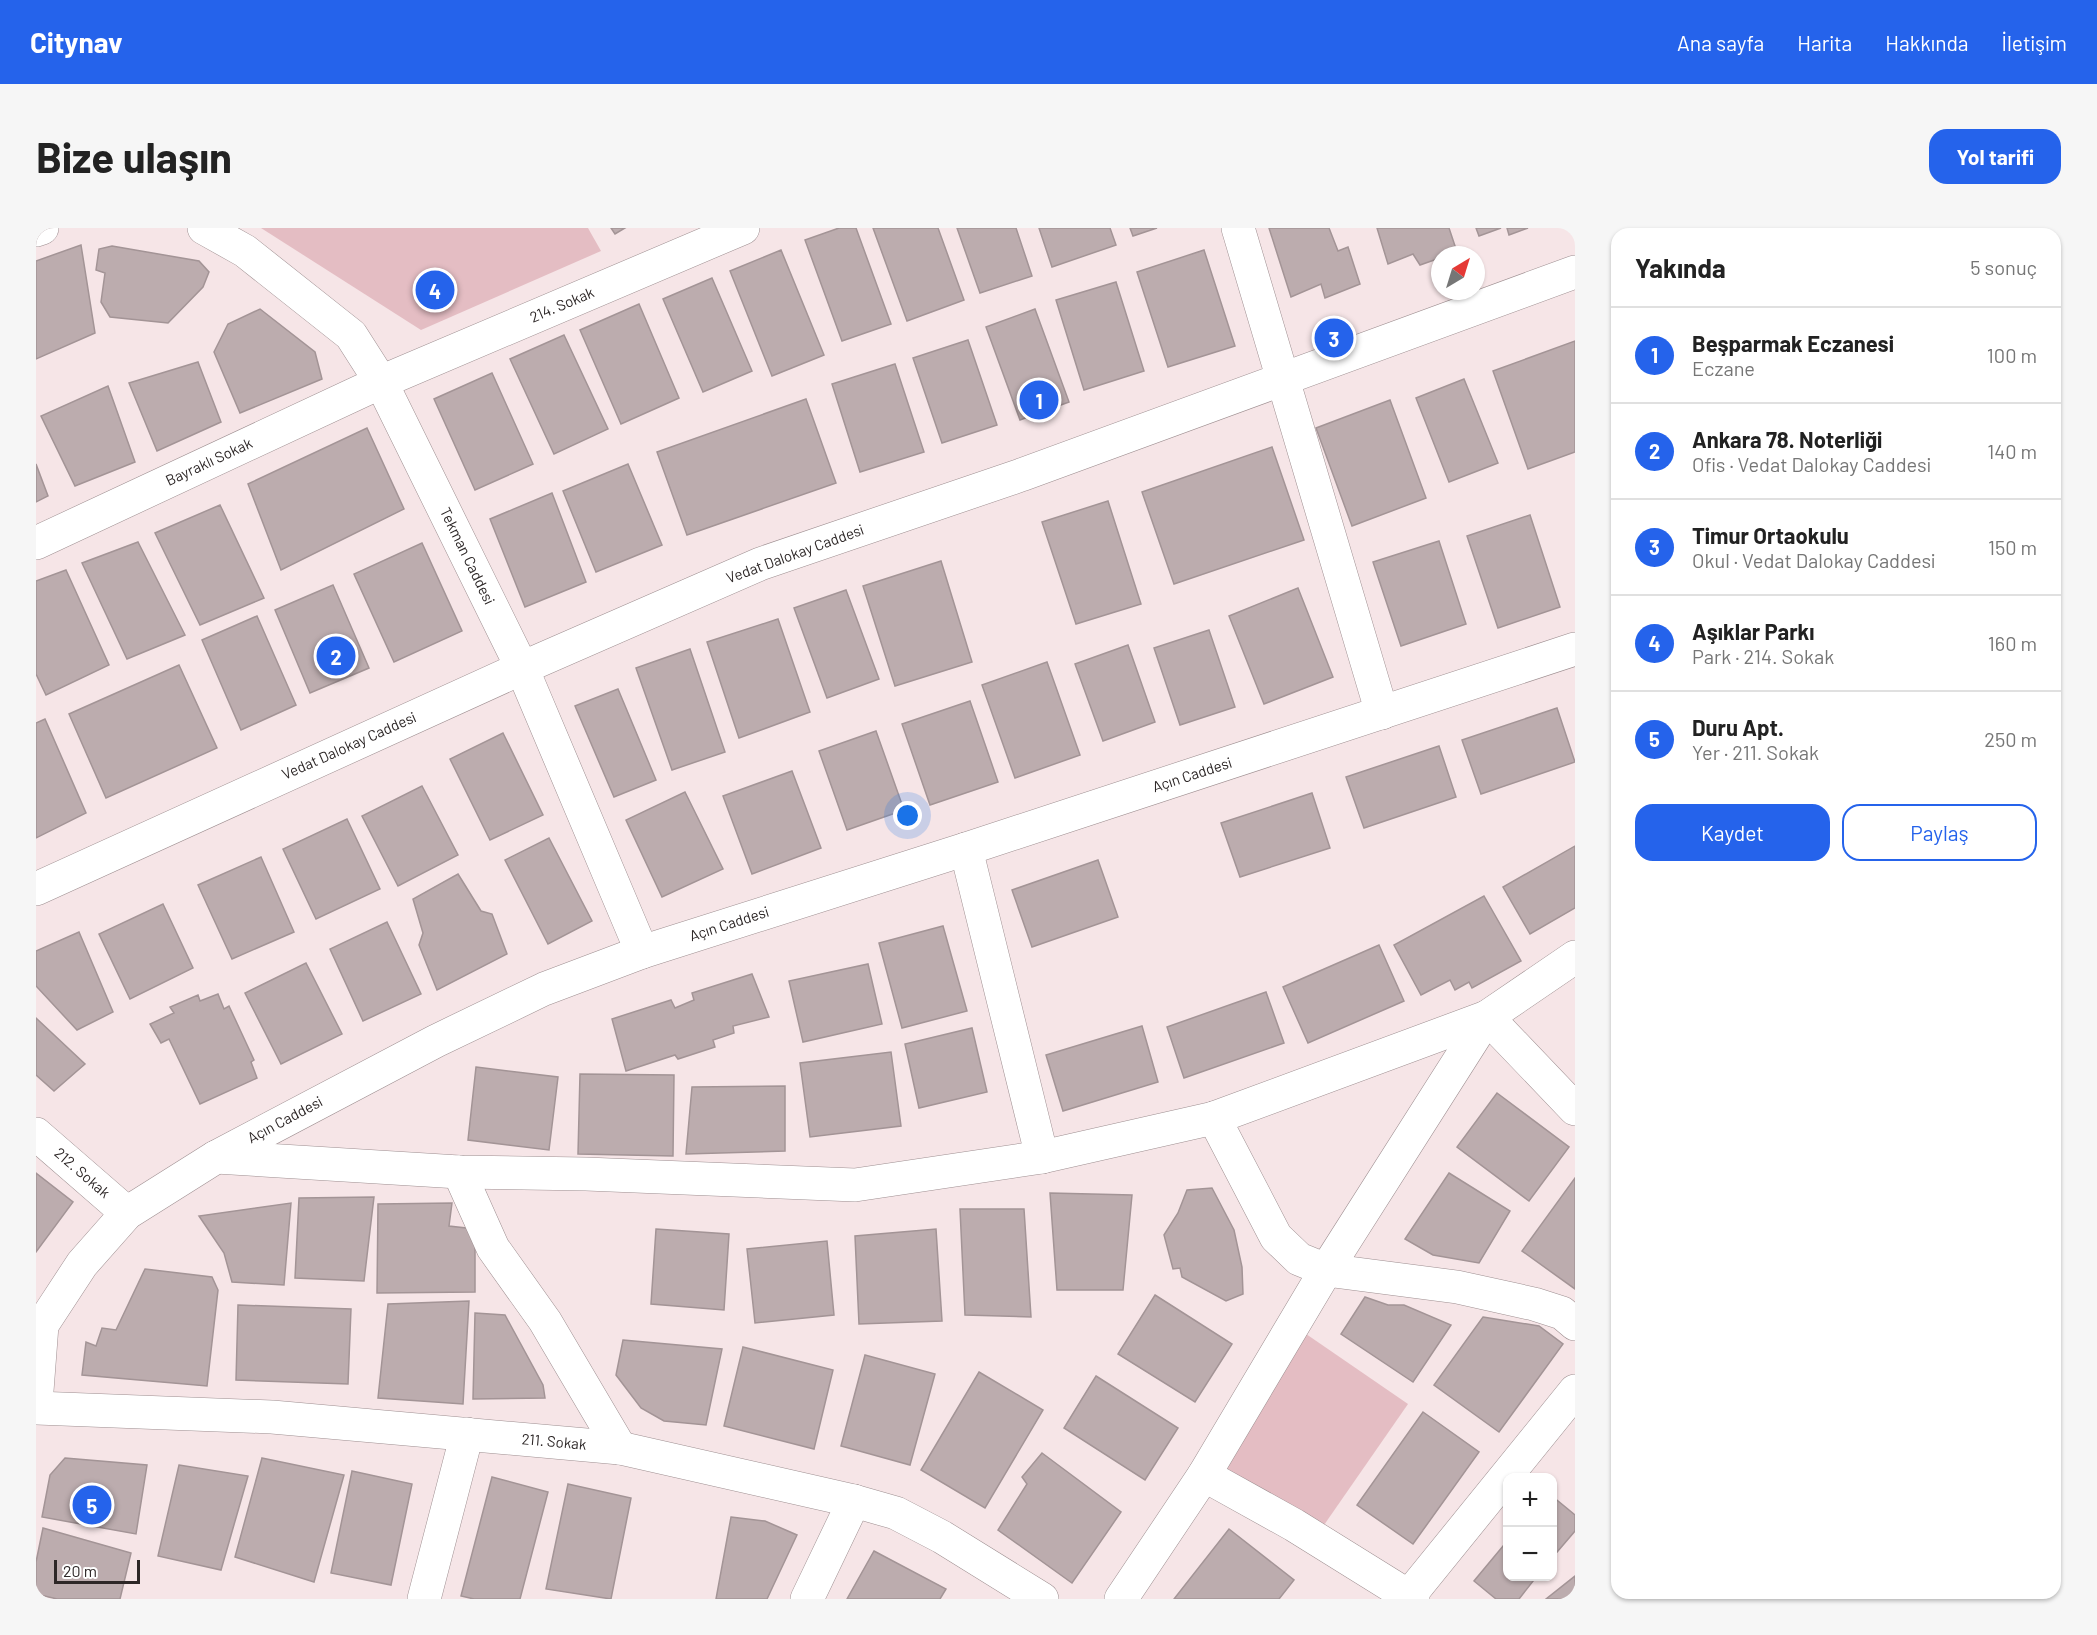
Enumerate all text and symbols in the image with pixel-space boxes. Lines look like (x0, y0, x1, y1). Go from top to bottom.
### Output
text: Citynav (30, 25, 123, 59)
text: Ana sayfa (1677, 30, 1764, 55)
text: Harita (1797, 30, 1852, 55)
text: Hakkında (1885, 30, 1969, 55)
text: İletişim (2002, 30, 2067, 55)
button: Yol tarifi (1929, 129, 2061, 184)
text: Bize ulaşın (36, 131, 232, 181)
north arrow (1431, 246, 1485, 300)
text: Yakında (1635, 252, 1726, 283)
text: 5 sonuç (1970, 255, 2037, 279)
pin: 4 (416, 268, 454, 312)
street label: 214. Sokak (527, 282, 597, 326)
pin: 3 (1314, 316, 1354, 360)
text: Beşparmak Eczanesi (1692, 330, 1894, 356)
text: 1 (1651, 343, 1658, 367)
text: 100 m (1987, 343, 2037, 367)
text: Eczane (1692, 356, 1755, 380)
pin: 1 (1020, 378, 1058, 423)
text: Ankara 78. Noterliği (1692, 426, 1882, 452)
street label: Bayraklı Sokak (162, 433, 255, 489)
text: 2 (1649, 439, 1660, 463)
text: 140 m (1987, 439, 2037, 463)
text: Ofis · Vedat Dalokay Caddesi (1692, 452, 1931, 476)
street label: Tekman Caddesi (437, 504, 499, 607)
street label: Vedat Dalokay Caddesi (723, 520, 866, 586)
text: Timur Ortaokulu (1692, 522, 1849, 548)
text: 3 (1649, 535, 1660, 559)
text: 150 m (1988, 535, 2037, 559)
text: Okul · Vedat Dalokay Caddesi (1692, 548, 1935, 572)
text: Aşıklar Parkı (1692, 618, 1815, 644)
text: 4 (1648, 631, 1661, 655)
text: 160 m (1988, 631, 2037, 655)
pin: 2 (316, 634, 356, 678)
text: Park · 214. Sokak (1692, 644, 1834, 668)
street label: Vedat Dalokay Caddesi (279, 707, 418, 783)
text: Duru Apt. (1692, 714, 1784, 740)
text: 5 (1649, 727, 1660, 751)
text: 250 m (1984, 727, 2037, 751)
text: Yer · 211. Sokak (1692, 740, 1819, 764)
street label: Açın Caddesi (1150, 753, 1234, 795)
your location (893, 801, 922, 830)
button: Kaydet (1635, 804, 1830, 861)
button: Paylaş (1842, 804, 2037, 861)
street label: Açın Caddesi (687, 902, 771, 944)
street label: Açın Caddesi (244, 1092, 325, 1146)
street label: 212. Sokak (51, 1143, 115, 1202)
street label: 211. Sokak (521, 1429, 588, 1453)
map controls (1503, 1473, 1557, 1581)
button: + (1503, 1473, 1557, 1527)
pin: 5 (72, 1482, 112, 1528)
button: − (1503, 1527, 1557, 1581)
scale bar (54, 1557, 140, 1584)
text: 20 m (63, 1561, 97, 1580)

